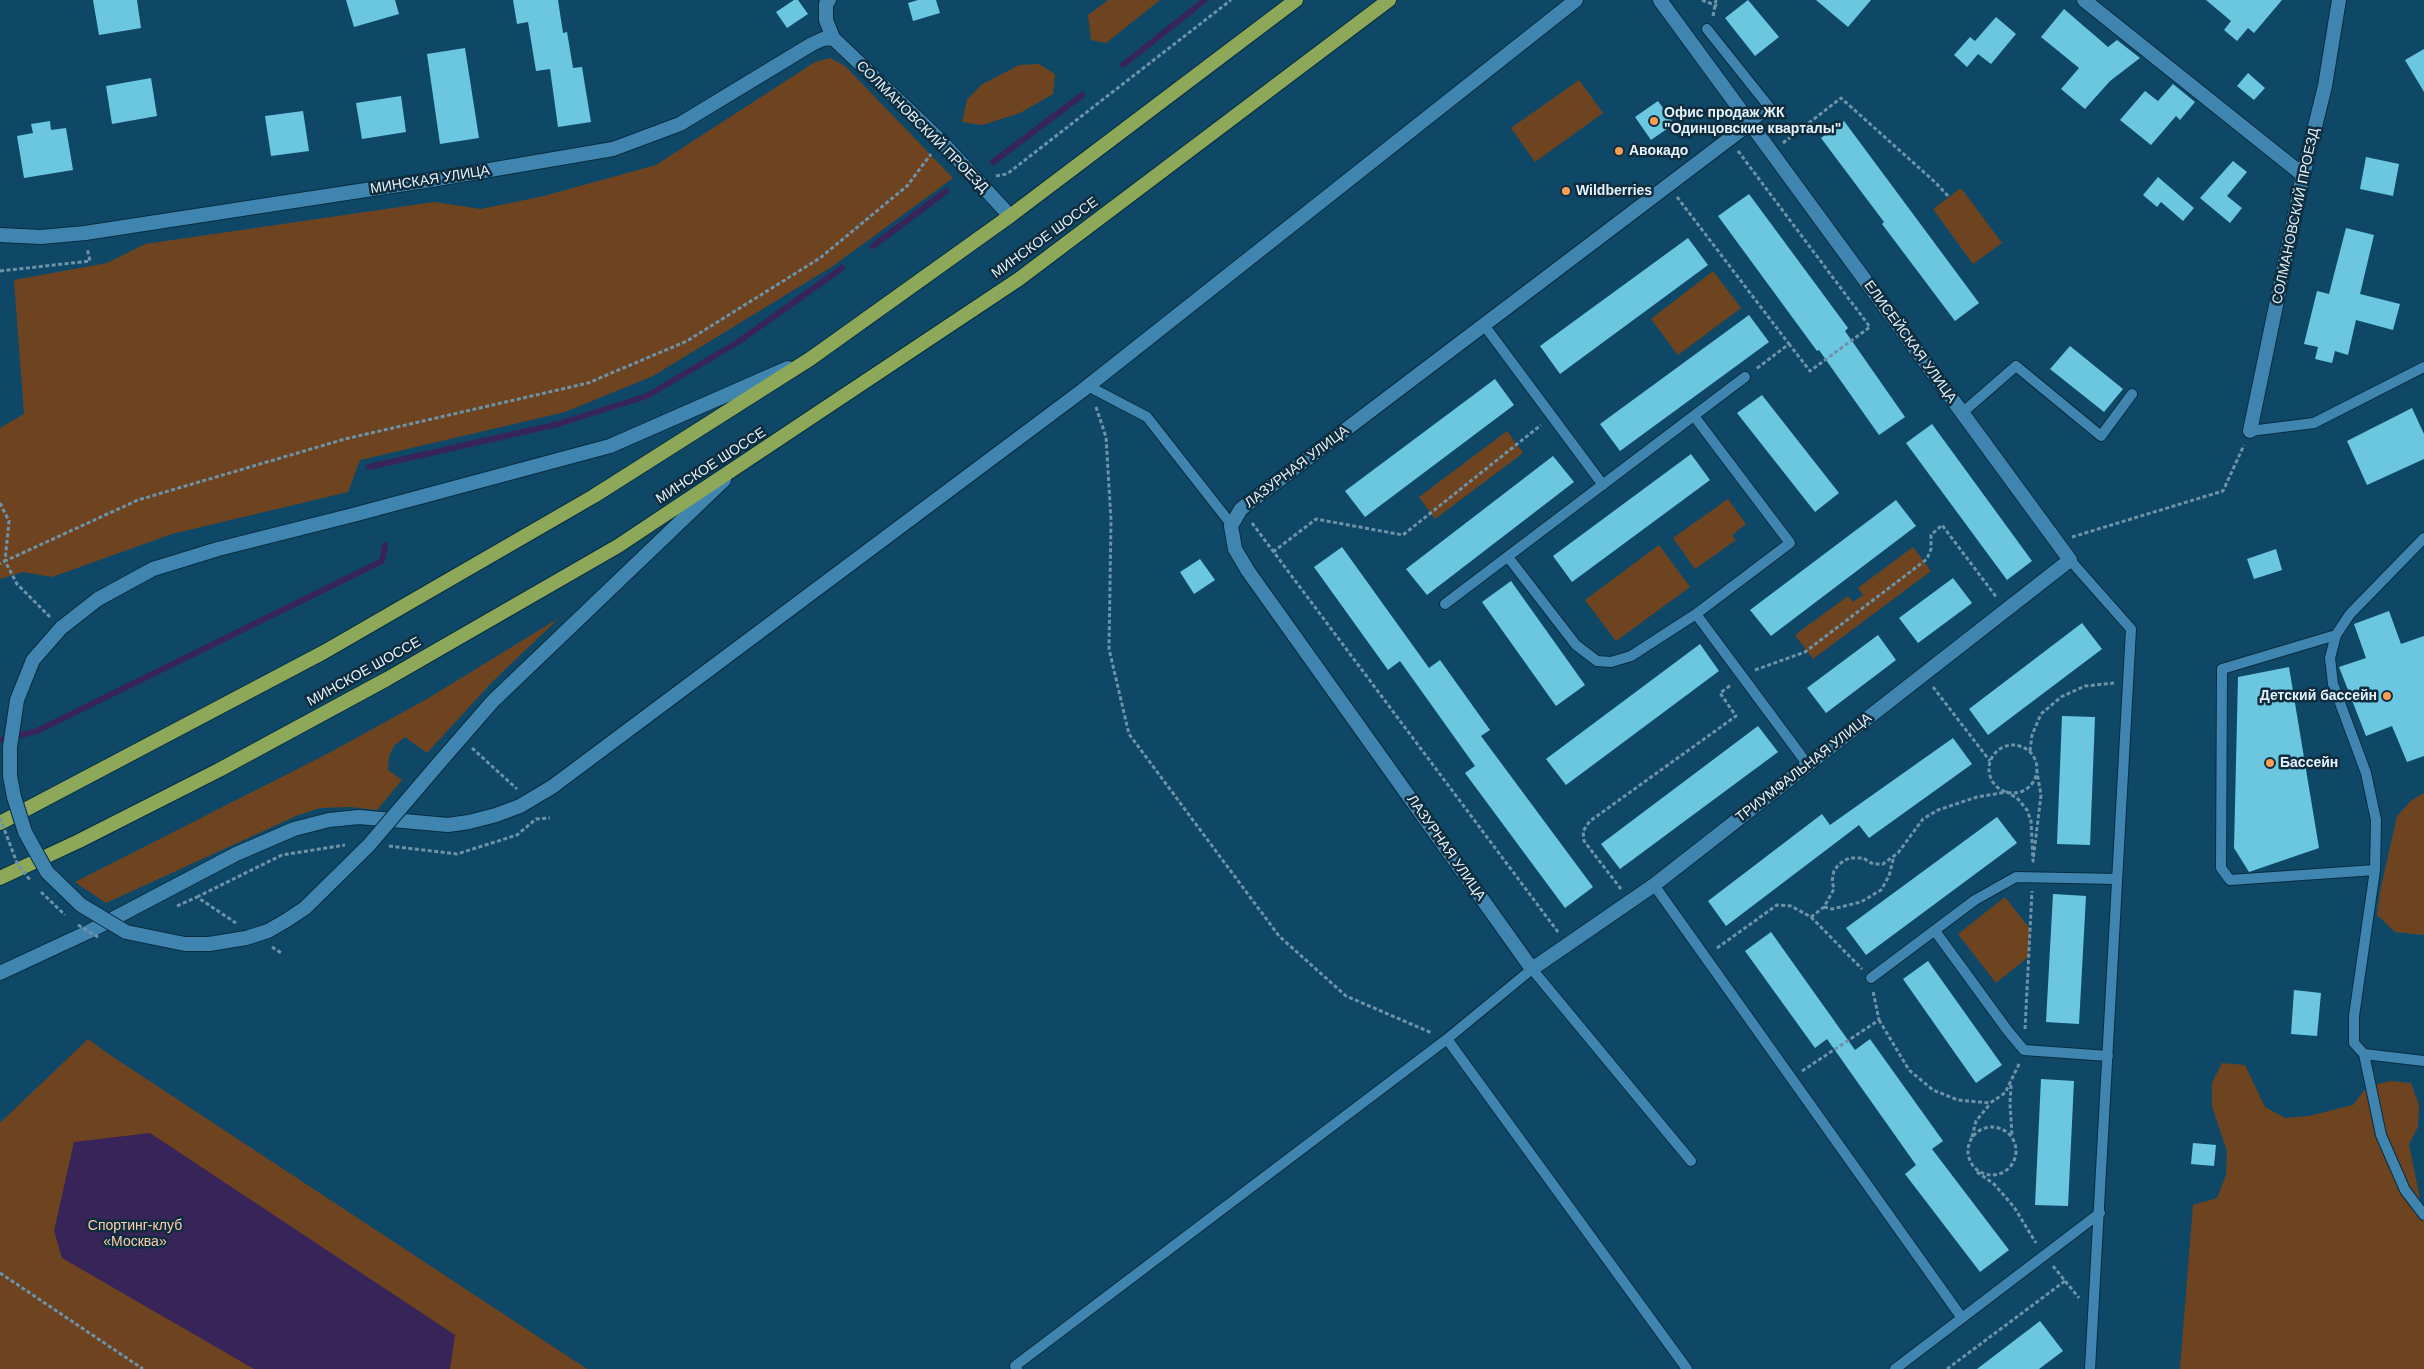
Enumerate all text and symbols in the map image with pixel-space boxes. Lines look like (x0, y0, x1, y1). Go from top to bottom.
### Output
street label: СОЛМАНОВСКИЙ ПРОЕЗД (852, 57, 992, 197)
place label: Офис продаж ЖК "Одинцовские кварталы" (1664, 105, 1841, 138)
marker: Офис продаж ЖК "Одинцовские кварталы" (1648, 115, 1660, 127)
street label: СОЛМАНОВСКИЙ ПРОЕЗД (2269, 126, 2323, 306)
place label: Авокадо (1629, 143, 1688, 159)
marker: Авокадо (1613, 145, 1625, 157)
street label: МИНСКАЯ УЛИЦА (369, 162, 491, 198)
place label: Wildberries (1576, 183, 1652, 199)
marker: Wildberries (1560, 185, 1572, 197)
street label: МИНСКОЕ ШОССЕ (989, 194, 1101, 282)
street label: ЕЛИСЕЙСКАЯ УЛИЦА (1860, 278, 1960, 406)
street label: ЛАЗУРНАЯ УЛИЦА (1242, 422, 1352, 512)
street label: МИНСКОЕ ШОССЕ (653, 424, 769, 508)
street label: МИНСКОЕ ШОССЕ (304, 634, 424, 710)
place label: Детский бассейн (2260, 688, 2377, 704)
marker: Детский бассейн (2381, 690, 2393, 702)
street label: ТРИУМФАЛЬНАЯ УЛИЦА (1733, 710, 1875, 826)
place label: Бассейн (2280, 755, 2338, 771)
marker: Бассейн (2264, 757, 2276, 769)
street label: ЛАЗУРНАЯ УЛИЦА (1403, 792, 1489, 904)
park label: Спортинг-клуб «Москва» (88, 1218, 182, 1250)

